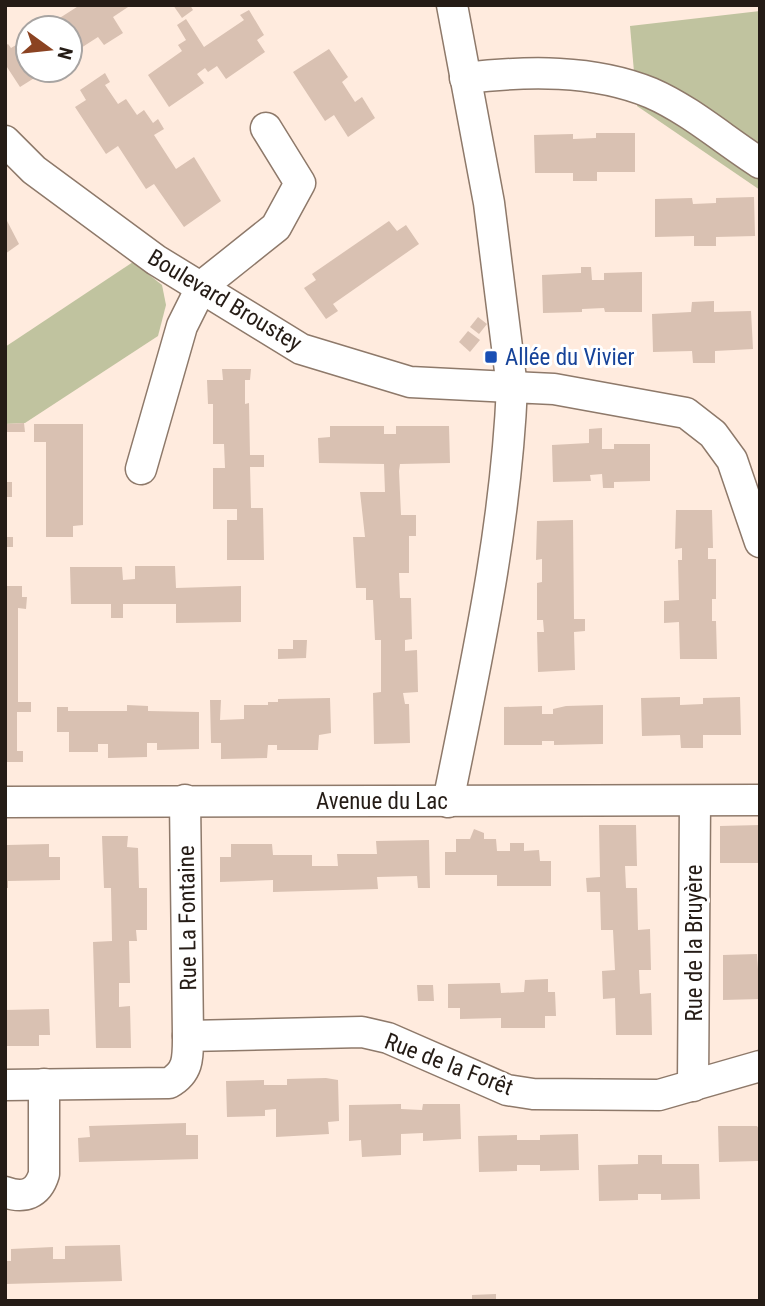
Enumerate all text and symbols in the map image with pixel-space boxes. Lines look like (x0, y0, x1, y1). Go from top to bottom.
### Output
north arrow (14, 14, 84, 84)
text: N (52, 45, 78, 62)
street label: Boulevard Broustey (143, 244, 307, 357)
place label: Allée du Vivier (505, 344, 635, 371)
marker: Allée du Vivier (483, 349, 499, 365)
street label: Avenue du Lac (316, 788, 448, 815)
street label: Rue La Fontaine (173, 845, 202, 991)
street label: Rue de la Bruyère (681, 865, 708, 1021)
street label: Rue de la Forêt (381, 1028, 517, 1101)

